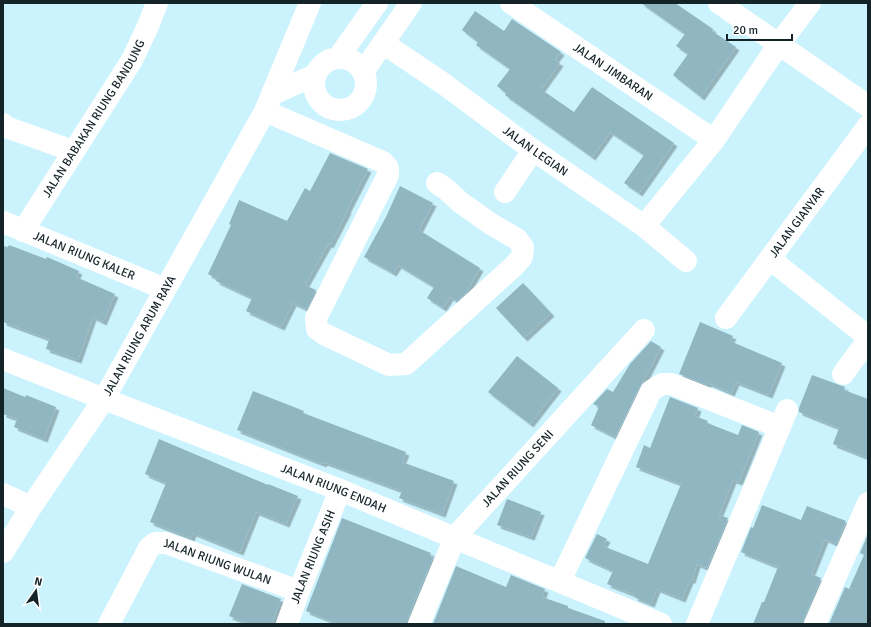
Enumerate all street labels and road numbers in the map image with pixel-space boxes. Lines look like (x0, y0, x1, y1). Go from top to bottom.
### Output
street label: JALAN BABAKAN RIUNG BANDUNG (39, 37, 148, 200)
street label: JALAN JIMBARAN (570, 40, 656, 104)
street label: JALAN LEGIAN (500, 123, 571, 179)
street label: JALAN GIANYAR (766, 184, 828, 260)
street label: JALAN RIUNG KALER (31, 228, 137, 283)
street label: JALAN RIUNG ARUM RAYA (100, 272, 179, 398)
street label: JALAN RIUNG SENI (479, 427, 557, 510)
street label: JALAN RIUNG ENDAH (279, 460, 389, 516)
street label: JALAN RIUNG ASIH (288, 508, 339, 606)
street label: JALAN RIUNG WULAN (163, 536, 273, 588)

